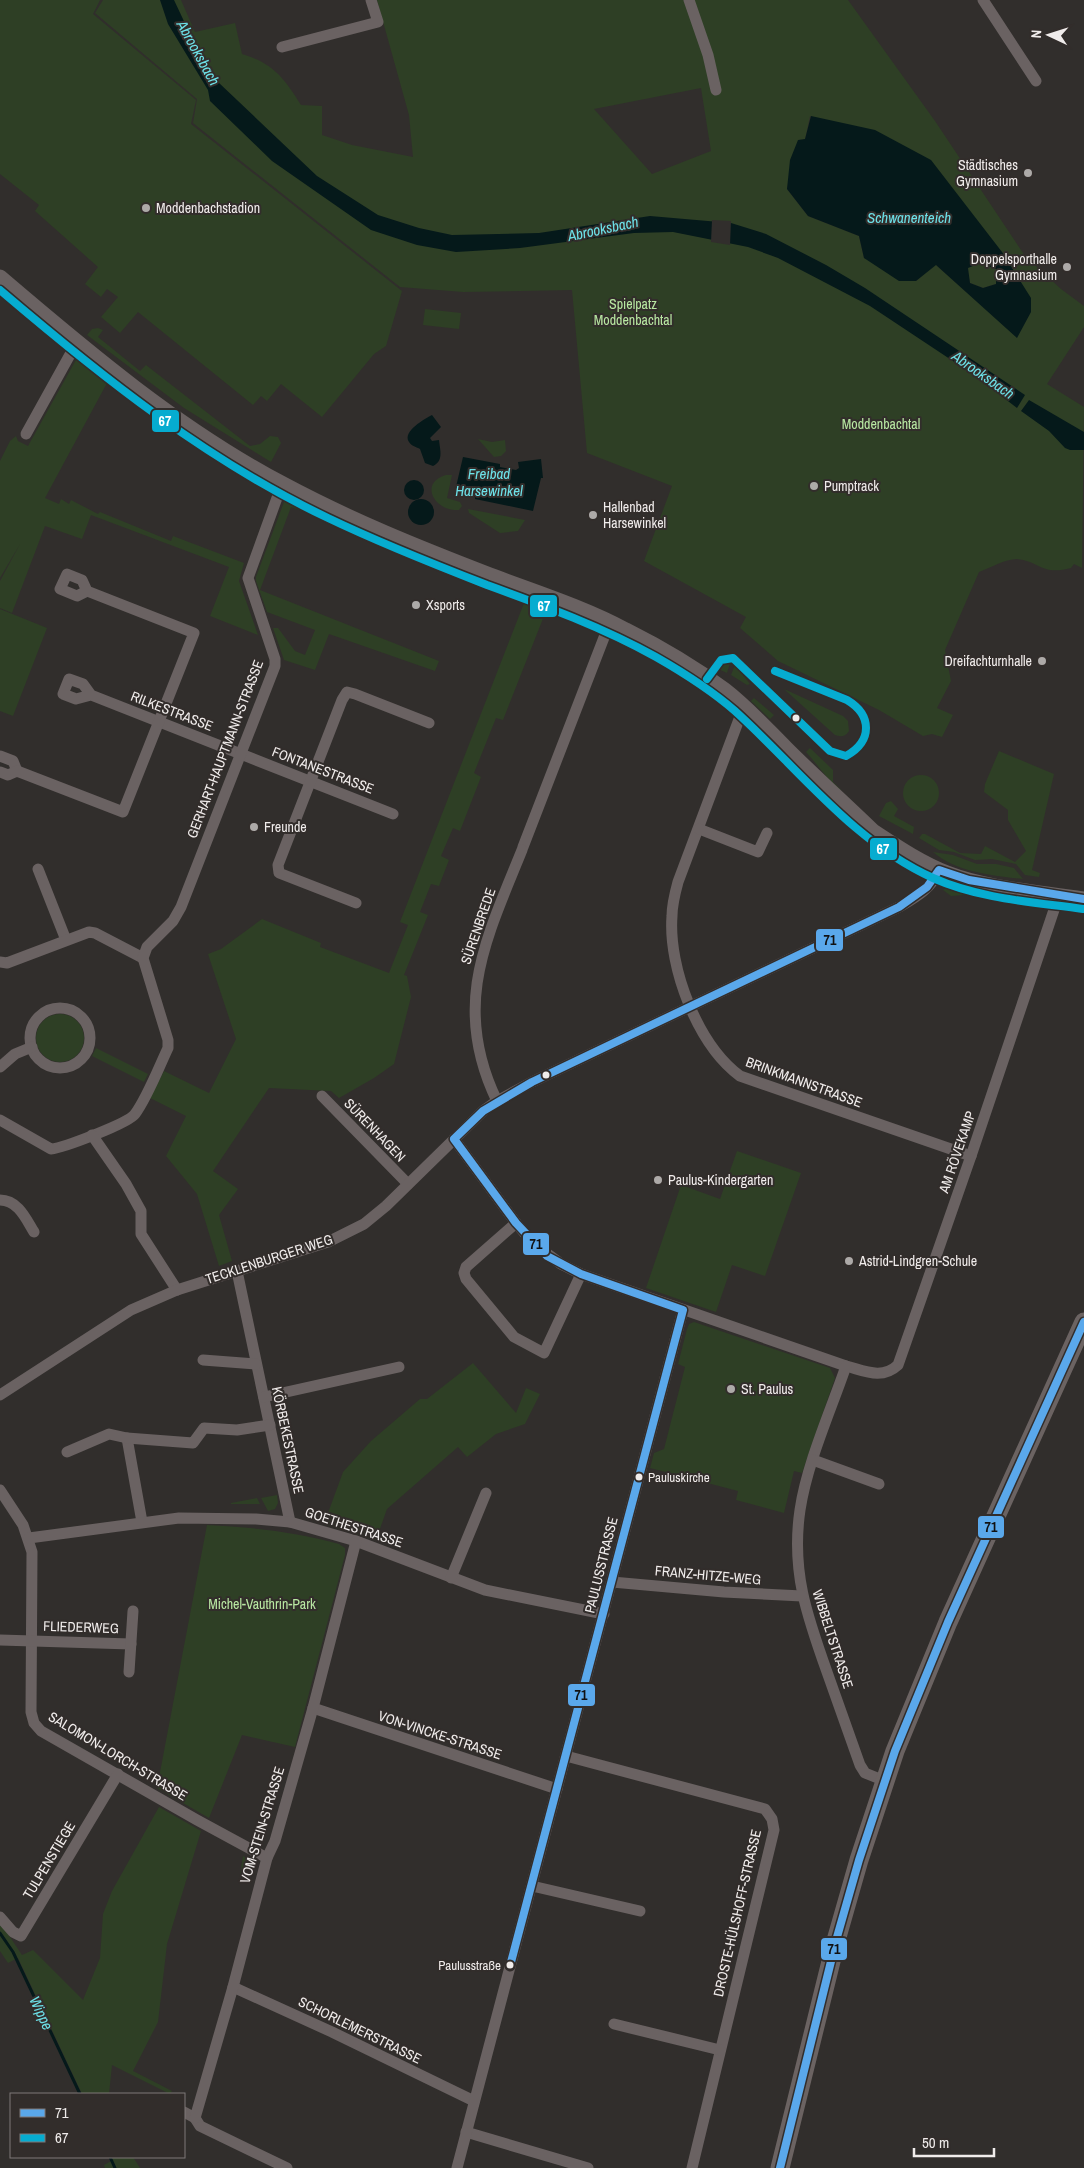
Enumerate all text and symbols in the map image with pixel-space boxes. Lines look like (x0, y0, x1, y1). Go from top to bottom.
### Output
north arrow (1024, 10, 1074, 60)
water label: Abrooksbach (171, 15, 225, 89)
text: N (1027, 29, 1045, 39)
place label: Städtisches Gymnasium (956, 156, 1018, 190)
marker: Städtisches Gymnasium (1022, 167, 1034, 179)
place label: Moddenbachstadion (156, 199, 260, 217)
marker: Moddenbachstadion (140, 202, 152, 214)
water label: Schwanenteich (867, 207, 951, 228)
water label: Abrooksbach (565, 211, 640, 246)
place label: Doppelsporthalle Gymnasium (971, 250, 1057, 284)
marker: Doppelsporthalle Gymnasium (1061, 261, 1073, 273)
park label: Spielpatz Moddenbachtal (594, 295, 672, 329)
water label: Abrooksbach (947, 345, 1019, 404)
line badge: 67 (151, 409, 180, 433)
text: 67 (159, 412, 172, 430)
park label: Moddenbachtal (842, 415, 920, 433)
water label: Freibad Harsewinkel (455, 463, 523, 501)
place label: Pumptrack (824, 477, 879, 495)
marker: Pumptrack (808, 480, 820, 492)
place label: Hallenbad Harsewinkel (603, 498, 666, 532)
marker: Hallenbad Harsewinkel (587, 509, 599, 521)
line badge: 67 (529, 594, 558, 618)
place label: Xsports (426, 596, 465, 614)
text: 67 (538, 597, 551, 615)
marker: Xsports (410, 599, 422, 611)
place label: Dreifachturnhalle (945, 652, 1032, 670)
marker: Dreifachturnhalle (1036, 655, 1048, 667)
street label: GERHART-HAUPTMANN-STRASSE (183, 657, 267, 841)
street label: RILKESTRASSE (128, 687, 216, 735)
unlabelled marker (791, 713, 801, 723)
street label: FONTANESTRASSE (270, 742, 376, 798)
place label: Freunde (264, 818, 307, 836)
marker: Freunde (248, 821, 260, 833)
line badge: 67 (869, 837, 898, 861)
text: 67 (877, 840, 890, 858)
street label: SÜRENBREDE (457, 885, 499, 967)
line badge: 71 (815, 928, 844, 952)
text: 71 (824, 931, 837, 949)
street label: BRINKMANNSTRASSE (743, 1053, 865, 1111)
unlabelled marker (541, 1070, 551, 1080)
street label: SÜRENHAGEN (340, 1095, 410, 1165)
street label: AM RÖVEKAMP (934, 1108, 980, 1196)
place label: Paulus-Kindergarten (668, 1171, 773, 1189)
marker: Paulus-Kindergarten (652, 1174, 664, 1186)
street label: TECKLENBURGER WEG (203, 1230, 335, 1288)
line badge: 71 (522, 1232, 550, 1256)
text: 71 (530, 1235, 543, 1253)
place label: Astrid-Lindgren-Schule (858, 1252, 977, 1270)
marker: Astrid-Lindgren-Schule (843, 1255, 855, 1267)
place label: St. Paulus (741, 1380, 794, 1398)
marker: St. Paulus (725, 1383, 737, 1395)
street label: KÖRBEKESTRASSE (268, 1385, 308, 1495)
place label: Pauluskirche (648, 1469, 710, 1486)
marker: Pauluskirche (634, 1472, 644, 1482)
street label: GOETHESTRASSE (303, 1503, 405, 1551)
street label: PAULUSSTRASSE (580, 1515, 622, 1615)
line badge: 71 (977, 1515, 1005, 1539)
text: 71 (985, 1518, 998, 1536)
street label: FRANZ-HITZE-WEG (654, 1561, 762, 1589)
street label: WIBBELTSTRASSE (809, 1587, 857, 1691)
park label: Michel-Vauthrin-Park (208, 1595, 316, 1613)
street label: FLIEDERWEG (43, 1617, 119, 1637)
line badge: 71 (567, 1683, 596, 1707)
text: 71 (575, 1686, 588, 1704)
street label: SALOMON-LORCH-STRASSE (45, 1707, 191, 1805)
street label: VON-VINCKE-STRASSE (376, 1707, 504, 1763)
street label: VOM-STEIN-STRASSE (236, 1764, 288, 1886)
street label: TULPENSTIEGE (19, 1818, 79, 1902)
street label: DROSTE-HÜLSHOFF-STRASSE (709, 1828, 765, 1998)
line badge: 71 (820, 1937, 848, 1961)
text: 71 (828, 1940, 841, 1958)
place label: Paulusstraße (438, 1957, 501, 1974)
marker: Paulusstraße (505, 1960, 515, 1970)
water label: Wippe (24, 1992, 58, 2033)
street label: SCHORLEMERSTRASSE (296, 1992, 424, 2068)
legend (10, 2093, 185, 2158)
text: 71 (55, 2102, 69, 2123)
scale bar (914, 2126, 994, 2158)
text: 67 (55, 2127, 69, 2148)
text: 50 m (922, 2132, 949, 2153)

